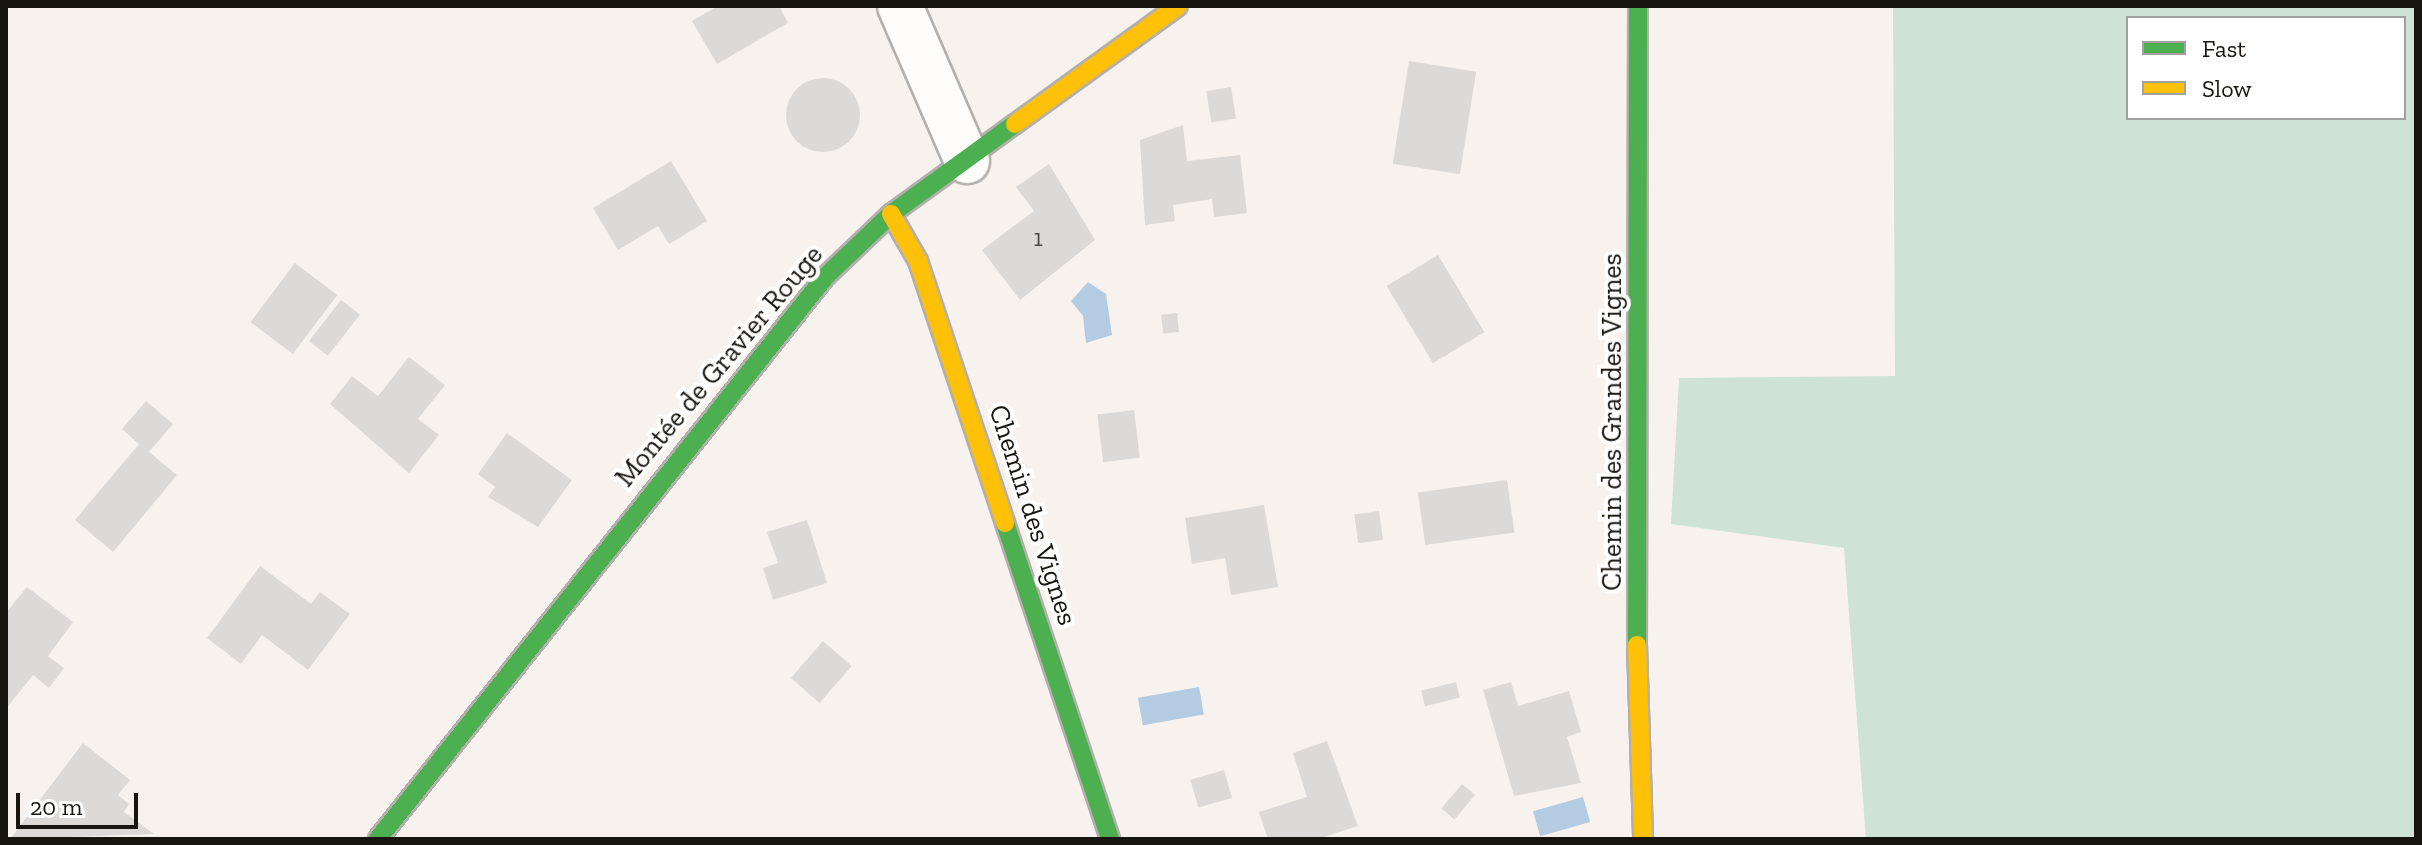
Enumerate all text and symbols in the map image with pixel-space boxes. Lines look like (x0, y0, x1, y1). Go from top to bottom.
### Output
legend (2126, 16, 2406, 120)
text: Fast (2202, 34, 2246, 63)
text: Slow (2202, 74, 2252, 103)
house number: 1 (1033, 224, 1043, 252)
street label: Montée de Gravier Rouge (608, 238, 830, 494)
street label: Chemin des Grandes Vignes (1595, 253, 1629, 591)
street label: Chemin des Vignes (981, 400, 1085, 630)
scale bar (20, 777, 142, 827)
text: 20 m (30, 792, 82, 821)

